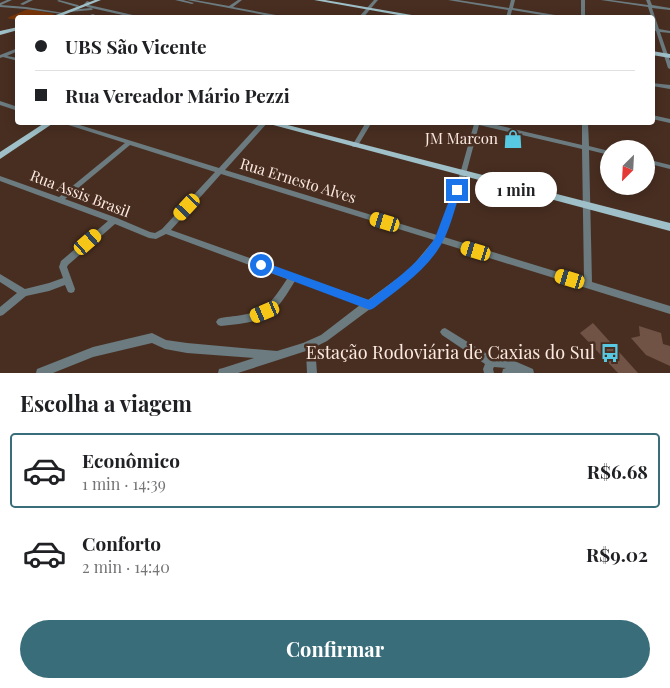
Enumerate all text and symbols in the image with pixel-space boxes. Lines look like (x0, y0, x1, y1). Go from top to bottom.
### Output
text: UBS São Vicente (65, 33, 207, 59)
text: Rua Vereador Mário Pezzi (65, 82, 290, 108)
place label: JM Marcon (424, 128, 498, 148)
shop icon: JM Marcon (502, 128, 524, 150)
north arrow (600, 140, 655, 195)
map controls (600, 140, 655, 195)
street label: Rua Ernesto Alves (238, 153, 359, 207)
street label: Rua Assis Brasil (28, 165, 133, 221)
callout: 1 min (474, 172, 557, 208)
route end (446, 179, 468, 201)
text: 1 min (496, 179, 536, 200)
car (171, 191, 202, 223)
car (368, 210, 401, 234)
car (71, 226, 104, 258)
car (459, 239, 492, 263)
route start (250, 254, 272, 276)
car (553, 267, 586, 291)
car (248, 299, 281, 325)
place label: Estação Rodoviária de Caxias do Sul (306, 340, 595, 364)
bus stop icon: Estação Rodoviária de Caxias do Sul (599, 342, 621, 364)
text: Escolha a viagem (20, 388, 192, 418)
text: Econômico (82, 447, 180, 473)
icon: car (22, 448, 67, 493)
text: R$6.68 (587, 458, 648, 484)
text: 1 min · 14:39 (82, 473, 166, 494)
text: Conforto (82, 530, 161, 556)
icon: car (22, 531, 67, 576)
text: R$9.02 (586, 541, 648, 567)
text: 2 min · 14:40 (82, 556, 170, 577)
button: Confirmar (20, 620, 650, 678)

